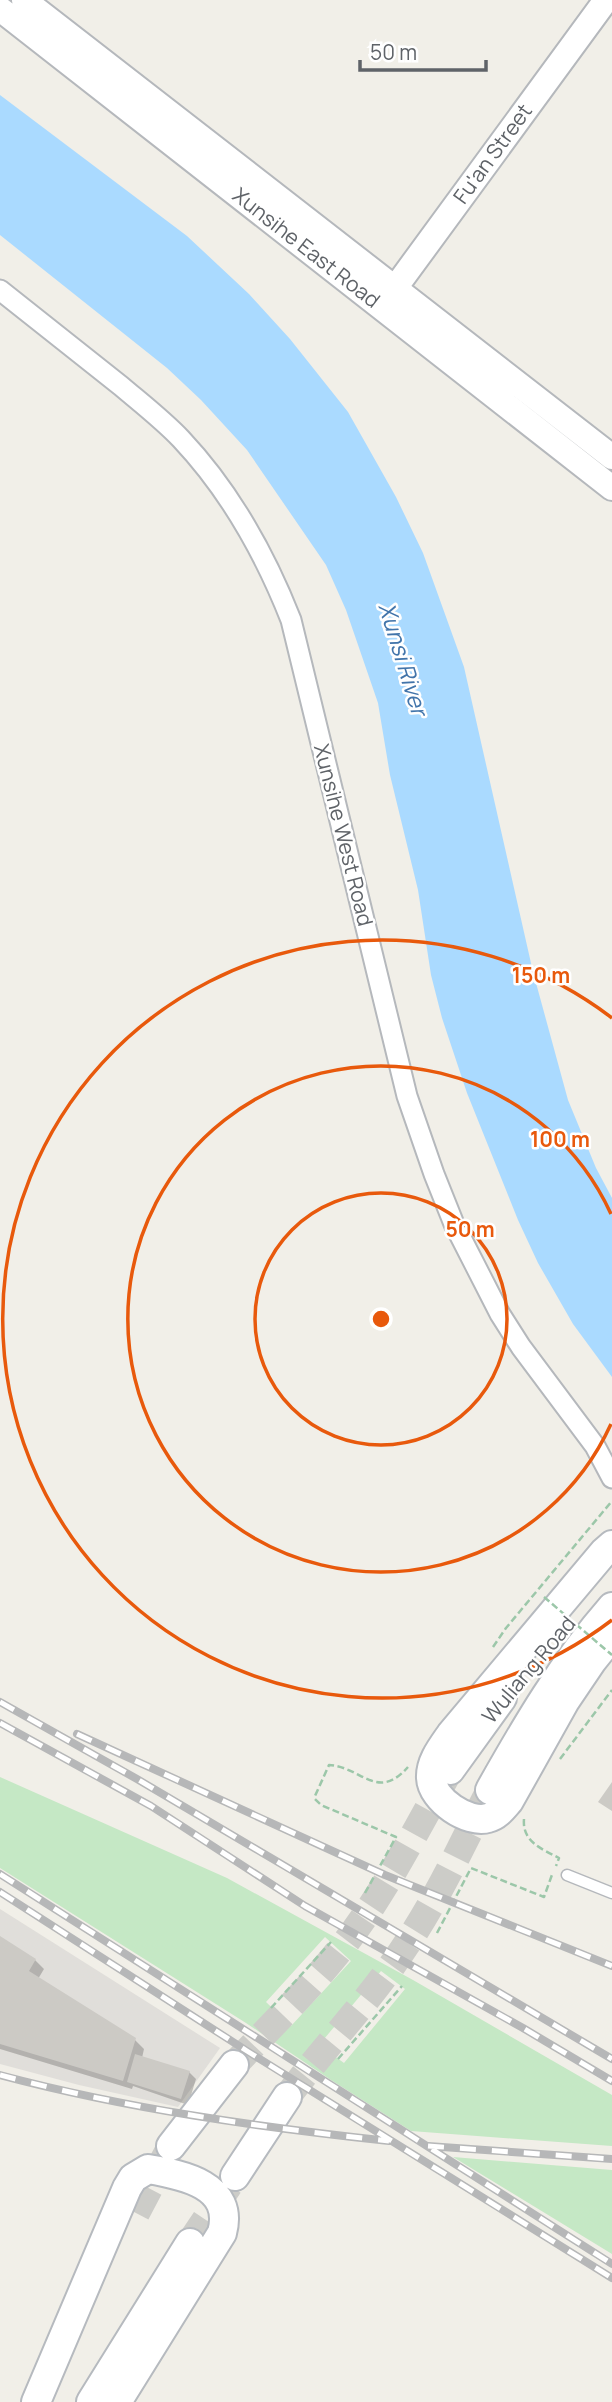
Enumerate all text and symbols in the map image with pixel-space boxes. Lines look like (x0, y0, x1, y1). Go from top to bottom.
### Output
scale bar (360, 28, 486, 72)
text: 50 m (370, 38, 417, 66)
street label: Fu'an Street (447, 98, 538, 209)
street label: Xunsihe East Road (227, 181, 386, 314)
water label: Xunsi River (372, 598, 437, 722)
street label: Xunsihe West Road (308, 741, 380, 929)
text: 150 m (512, 961, 570, 989)
text: 100 m (530, 1125, 590, 1153)
text: 50 m (445, 1215, 495, 1243)
centre of rings (369, 1307, 393, 1331)
street label: Wuliang Road (475, 1610, 581, 1729)

